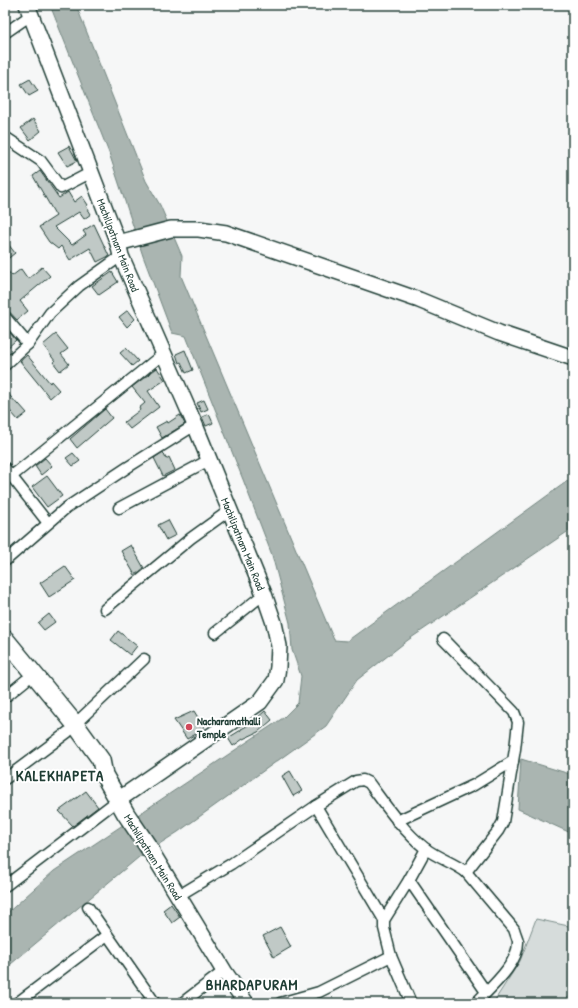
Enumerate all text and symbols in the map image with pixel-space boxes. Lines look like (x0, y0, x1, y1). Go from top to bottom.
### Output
street label: Machilipatnam Main Road (94, 196, 142, 294)
street label: Machilipatnam Main Road (218, 496, 268, 593)
place label: Nacharamathalli Temple (196, 714, 261, 742)
marker: Nacharamathalli Temple (184, 722, 194, 732)
district label: KALEKHAPETA (16, 765, 104, 786)
street label: Machilipatnam Main Road (121, 811, 185, 903)
district label: BHARDAPURAM (206, 974, 298, 995)

